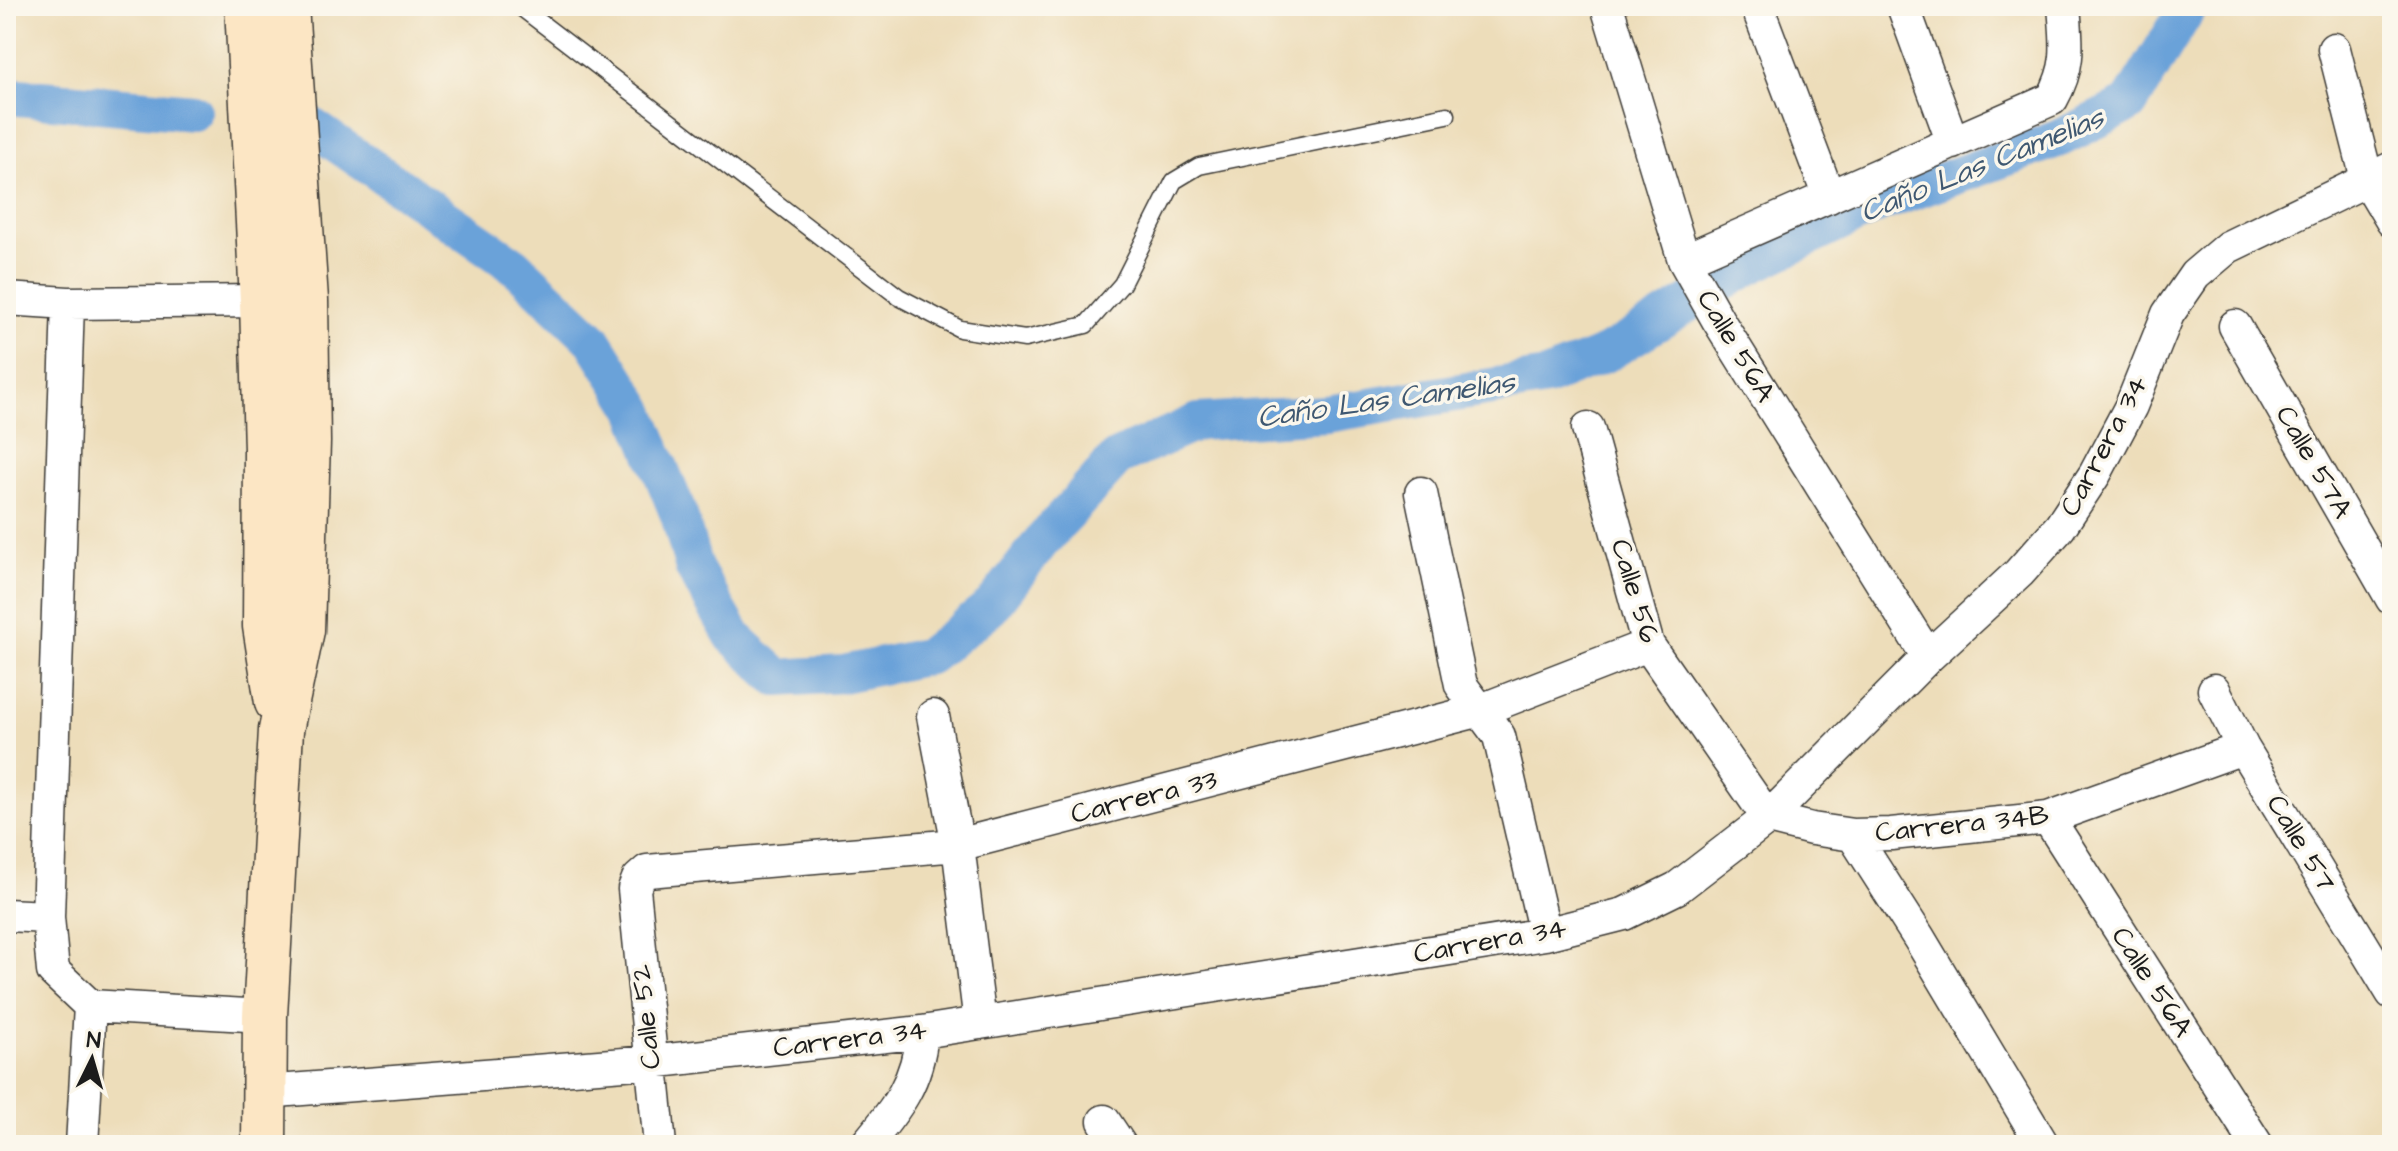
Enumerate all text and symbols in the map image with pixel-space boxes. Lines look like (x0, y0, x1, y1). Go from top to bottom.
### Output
water label: Caño Las Camelias (1854, 96, 2112, 233)
street label: Calle 56A (1687, 283, 1785, 409)
water label: Caño Las Camelias (1255, 361, 1519, 439)
street label: Carrera 34 (2051, 369, 2157, 523)
street label: Calle 57A (2266, 398, 2362, 526)
street label: Calle 56 (1601, 534, 1669, 648)
street label: Carrera 33 (1067, 760, 1221, 834)
street label: Calle 57 (2257, 787, 2345, 899)
street label: Carrera 34B (1873, 795, 2051, 852)
street label: Carrera 34 (1411, 908, 1569, 974)
street label: Calle 56A (2102, 919, 2202, 1045)
street label: Calle 52 (621, 963, 671, 1071)
street label: Carrera 34 (771, 1010, 929, 1068)
north arrow (52, 1019, 132, 1099)
text: N (85, 1025, 102, 1057)

